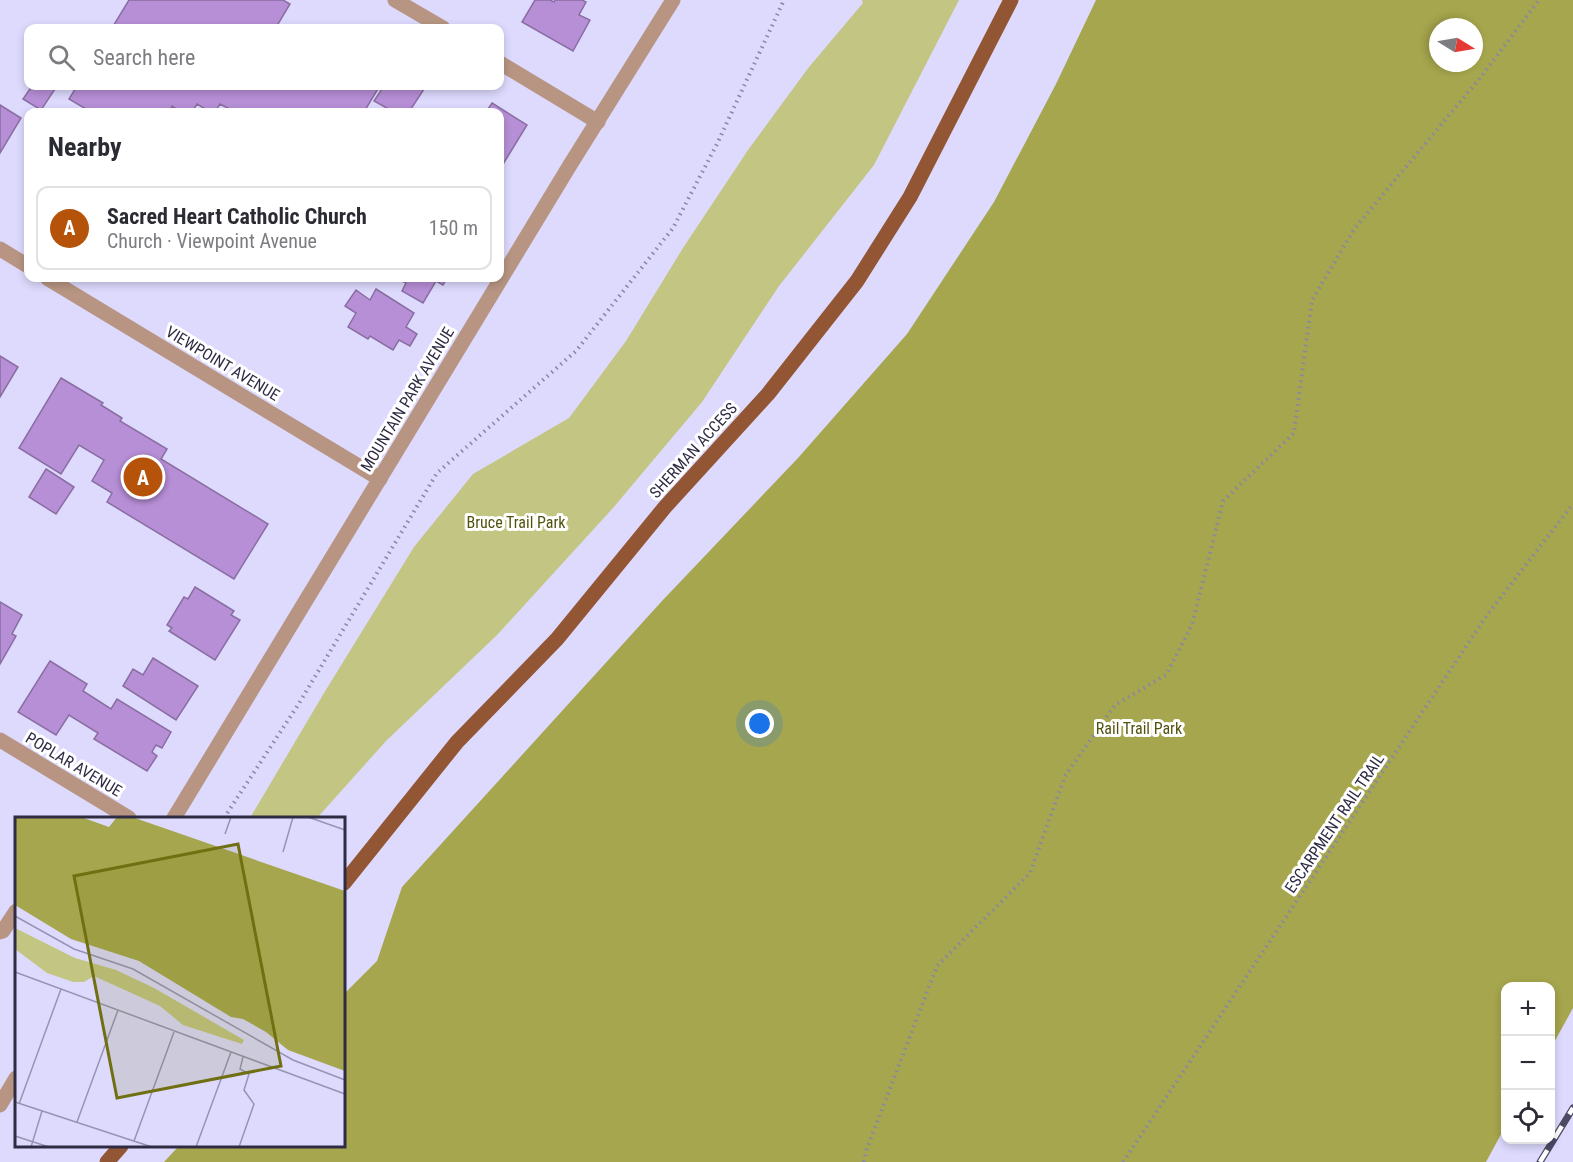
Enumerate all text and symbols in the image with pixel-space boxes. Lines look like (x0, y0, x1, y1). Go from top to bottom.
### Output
north arrow (1429, 18, 1483, 72)
search box (24, 24, 504, 90)
icon: search (45, 41, 78, 74)
text: Search here (93, 45, 195, 70)
text: Nearby (48, 132, 122, 162)
text: Sacred Heart Catholic Church (107, 204, 367, 229)
text: A (64, 216, 75, 240)
text: 150 m (429, 216, 478, 240)
text: Church · Viewpoint Avenue (107, 229, 317, 253)
street label: VIEWPOINT AVENUE (162, 322, 283, 405)
street label: MOUNTAIN PARK AVENUE (357, 324, 458, 475)
street label: SHERMAN ACCESS (646, 399, 741, 502)
pin: A (124, 454, 162, 500)
park label: Bruce Trail Park (466, 513, 566, 532)
your location (745, 709, 774, 738)
park label: Rail Trail Park (1096, 719, 1183, 738)
street label: POPLAR AVENUE (22, 728, 125, 801)
street label: ESCARPMENT RAIL TRAIL (1281, 750, 1388, 896)
inset map (15, 817, 345, 1147)
map controls (1501, 982, 1555, 1144)
button: + (1501, 982, 1555, 1036)
button: − (1501, 1036, 1555, 1090)
button: locate (1501, 1090, 1555, 1144)

